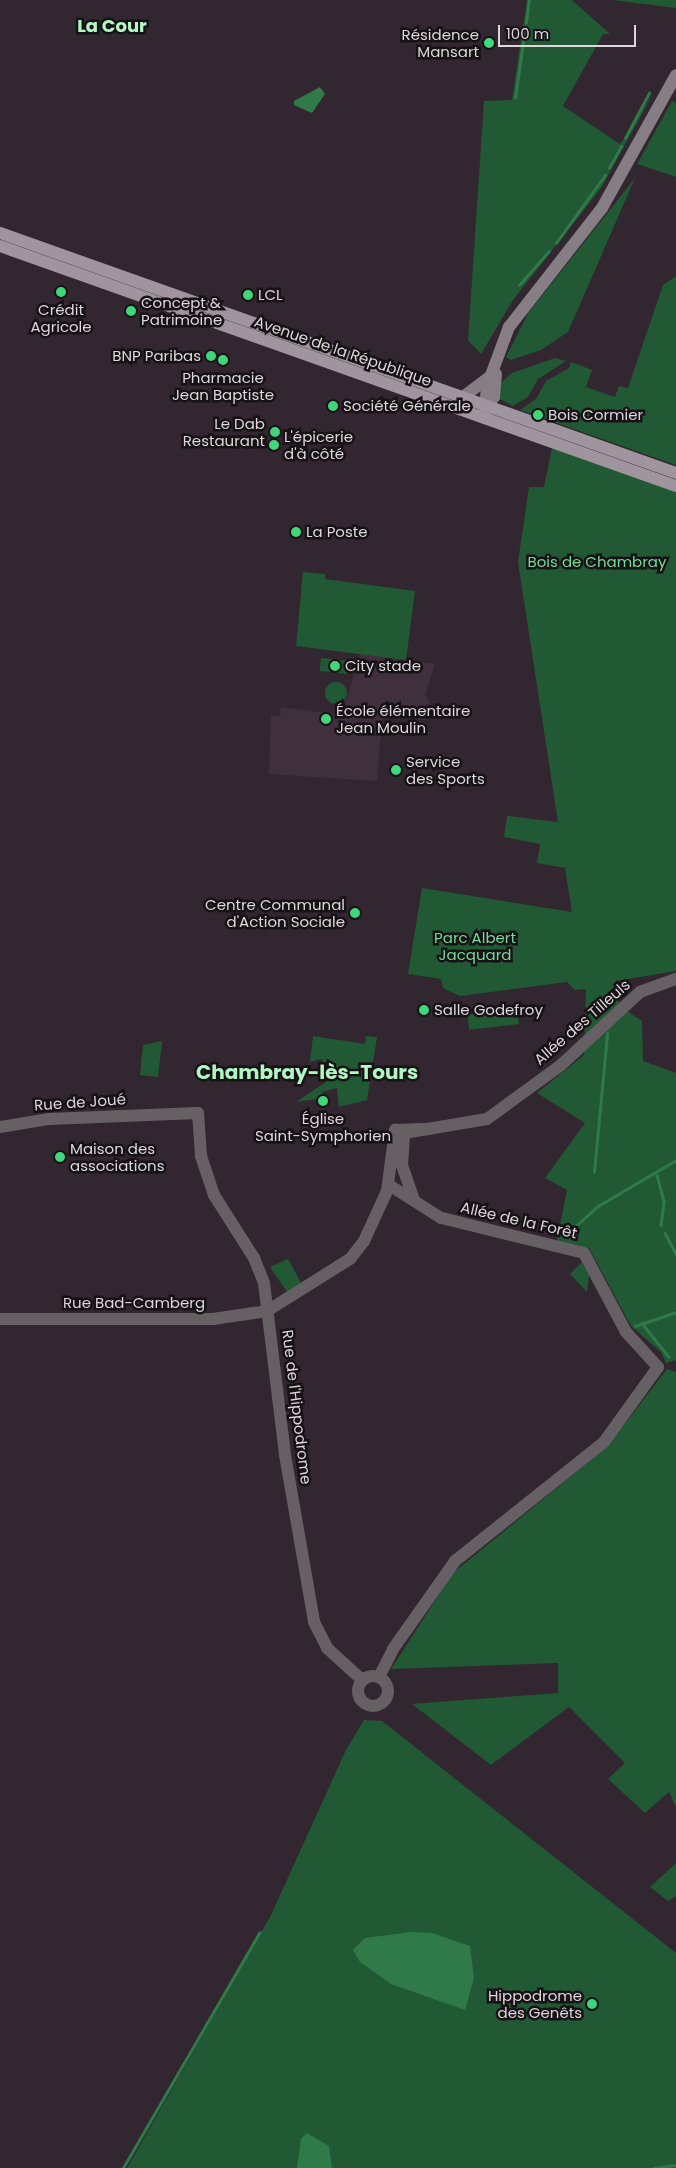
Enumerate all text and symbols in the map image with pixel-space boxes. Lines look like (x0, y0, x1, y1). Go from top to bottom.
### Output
district label: La Cour (77, 15, 147, 37)
scale bar (501, 15, 638, 47)
text: 100 m (506, 23, 549, 44)
place label: Résidence Mansart (402, 25, 479, 60)
marker: Résidence Mansart (483, 37, 495, 49)
marker: Crédit Agricole (55, 286, 67, 298)
place label: LCL (258, 286, 283, 304)
marker: LCL (242, 289, 254, 301)
place label: Concept & Patrimoine (141, 293, 222, 328)
place label: Crédit Agricole (30, 300, 92, 335)
marker: Concept & Patrimoine (125, 305, 137, 317)
street label: Avenue de la République (252, 312, 434, 390)
place label: BNP Paribas (112, 347, 201, 365)
marker: BNP Paribas (205, 350, 217, 362)
marker: Pharmacie Jean Baptiste (217, 354, 229, 366)
place label: Pharmacie Jean Baptiste (172, 368, 274, 403)
place label: Société Générale (343, 397, 471, 415)
marker: Société Générale (327, 400, 339, 412)
place label: Bois Cormier (548, 406, 643, 424)
marker: Bois Cormier (532, 409, 544, 421)
place label: Le Dab Restaurant (183, 414, 265, 449)
marker: Le Dab Restaurant (269, 426, 281, 438)
place label: L'épicerie d'à côté (284, 427, 353, 462)
marker: L'épicerie d'à côté (268, 439, 280, 451)
place label: La Poste (306, 523, 367, 541)
marker: La Poste (290, 526, 302, 538)
park label: Bois de Chambray (528, 553, 666, 571)
place label: City stade (345, 657, 421, 675)
marker: City stade (329, 660, 341, 672)
place label: École élémentaire Jean Moulin (336, 701, 470, 736)
marker: École élémentaire Jean Moulin (320, 713, 332, 725)
place label: Service des Sports (406, 752, 485, 787)
marker: Service des Sports (390, 764, 402, 776)
place label: Centre Communal d'Action Sociale (205, 895, 345, 930)
marker: Centre Communal d'Action Sociale (349, 907, 361, 919)
park label: Parc Albert Jacquard (434, 928, 516, 963)
street label: Allée des Tilleuls (530, 976, 634, 1068)
place label: Salle Godefroy (434, 1001, 543, 1019)
marker: Salle Godefroy (418, 1004, 430, 1016)
district label: Chambray-lès-Tours (196, 1060, 418, 1084)
street label: Rue de Joué (34, 1090, 126, 1114)
marker: Église Saint-Symphorien (317, 1095, 329, 1107)
place label: Église Saint-Symphorien (255, 1109, 391, 1144)
place label: Maison des associations (70, 1139, 165, 1174)
marker: Maison des associations (54, 1151, 66, 1163)
street label: Allée de la Forêt (459, 1198, 579, 1242)
street label: Rue Bad-Camberg (63, 1294, 205, 1312)
street label: Rue de l'Hippodrome (279, 1329, 315, 1485)
place label: Hippodrome des Genêts (488, 1986, 582, 2021)
marker: Hippodrome des Genêts (586, 1998, 598, 2010)

